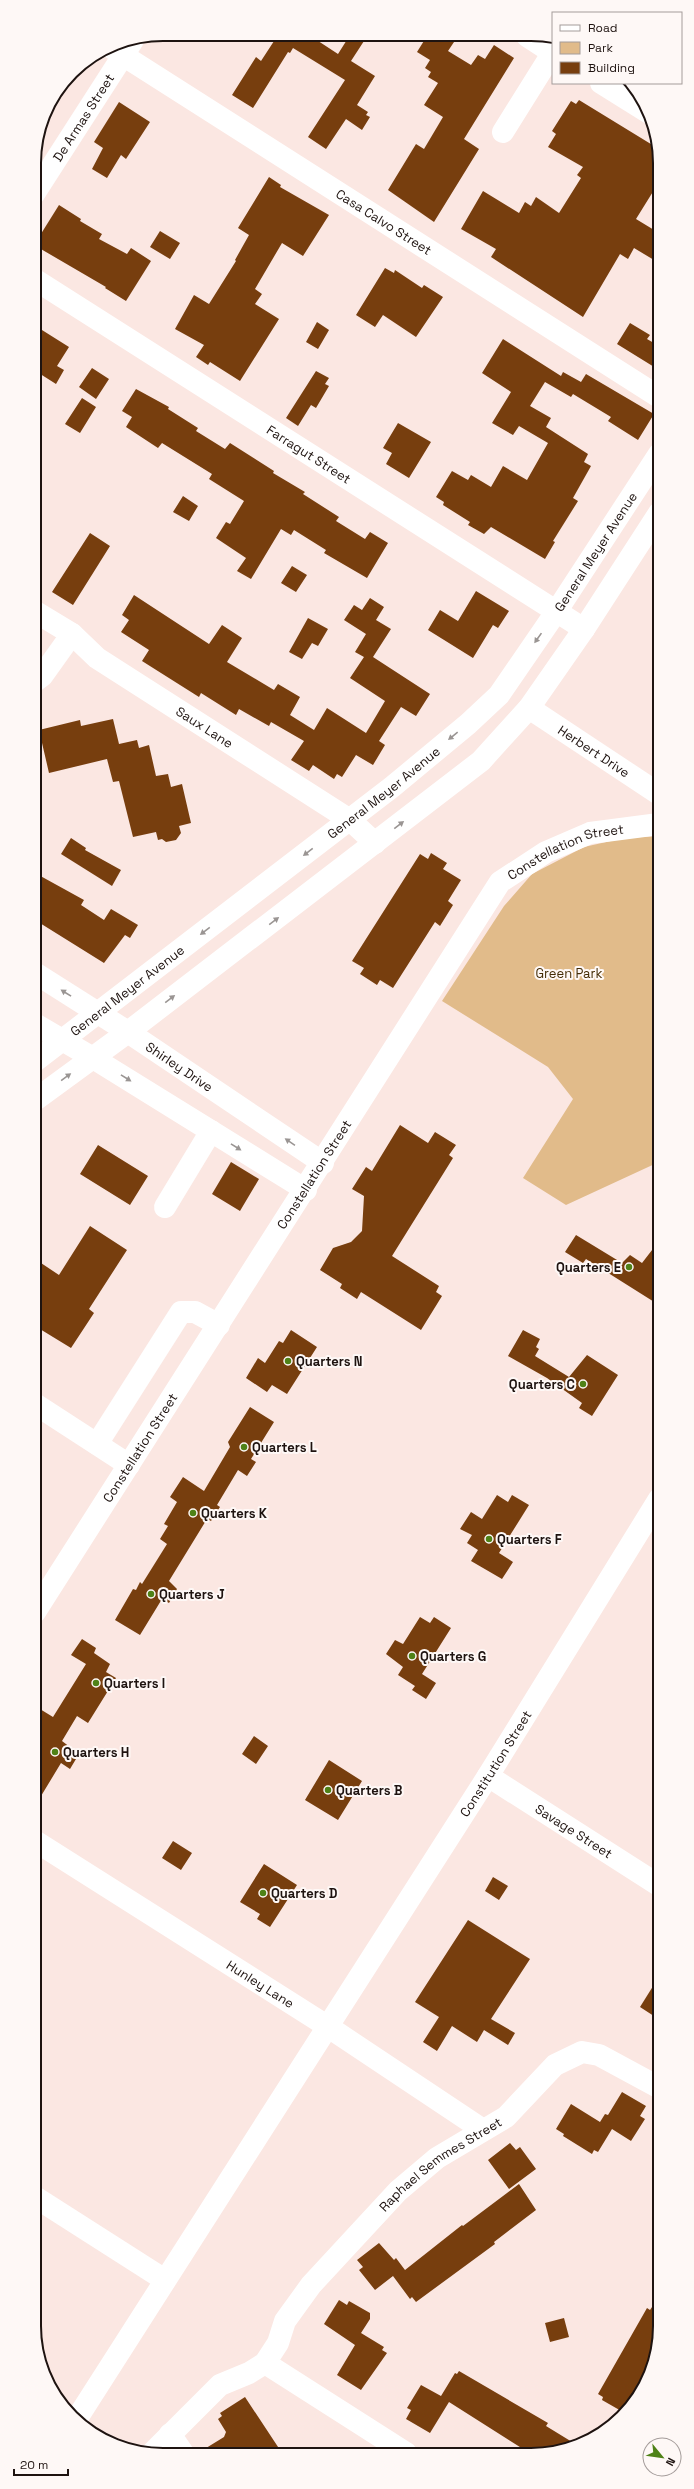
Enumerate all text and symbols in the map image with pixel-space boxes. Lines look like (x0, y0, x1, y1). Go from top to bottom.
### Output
legend (552, 12, 682, 84)
text: Road (588, 20, 617, 36)
text: Park (588, 40, 613, 56)
text: Building (588, 60, 635, 76)
street label: De Armas Street (49, 71, 118, 165)
street label: Casa Calvo Street (333, 185, 435, 259)
street label: Farragut Street (263, 421, 354, 488)
street label: General Meyer Avenue (551, 489, 641, 615)
one-way arrow (534, 633, 542, 644)
street label: Saux Lane (173, 703, 236, 752)
street label: Herbert Drive (555, 722, 633, 781)
one-way arrow (448, 732, 459, 741)
street label: General Meyer Avenue (324, 743, 444, 843)
one-way arrow (394, 820, 405, 829)
street label: Constellation Street (504, 821, 625, 884)
one-way arrow (303, 848, 313, 856)
one-way arrow (268, 916, 279, 925)
one-way arrow (200, 927, 210, 935)
street label: General Meyer Avenue (67, 942, 188, 1040)
park label: Green Park (536, 965, 602, 982)
one-way arrow (60, 990, 72, 997)
one-way arrow (165, 995, 176, 1004)
street label: Shirley Drive (142, 1038, 216, 1096)
one-way arrow (61, 1073, 72, 1081)
one-way arrow (120, 1075, 132, 1082)
street label: Constellation Street (273, 1117, 355, 1232)
one-way arrow (285, 1138, 295, 1146)
one-way arrow (230, 1143, 242, 1150)
place label: Quarters E (556, 1259, 621, 1276)
marker: Quarters E (624, 1262, 634, 1272)
place label: Quarters N (296, 1353, 362, 1370)
marker: Quarters N (283, 1356, 293, 1366)
place label: Quarters C (509, 1376, 575, 1393)
marker: Quarters C (578, 1379, 588, 1389)
street label: Constellation Street (99, 1390, 181, 1506)
place label: Quarters L (252, 1439, 317, 1456)
marker: Quarters L (239, 1442, 249, 1452)
place label: Quarters K (201, 1505, 268, 1522)
marker: Quarters K (188, 1508, 198, 1518)
place label: Quarters F (497, 1531, 562, 1548)
marker: Quarters F (484, 1534, 494, 1544)
place label: Quarters J (159, 1586, 225, 1603)
marker: Quarters J (146, 1589, 156, 1599)
place label: Quarters G (420, 1648, 486, 1665)
marker: Quarters G (407, 1651, 417, 1661)
place label: Quarters I (104, 1675, 165, 1692)
marker: Quarters I (91, 1678, 101, 1688)
street label: Constitution Street (456, 1707, 535, 1820)
place label: Quarters H (63, 1744, 129, 1761)
marker: Quarters H (50, 1747, 60, 1757)
place label: Quarters B (336, 1782, 403, 1799)
marker: Quarters B (323, 1785, 333, 1795)
street label: Savage Street (532, 1800, 616, 1862)
place label: Quarters D (271, 1885, 338, 1902)
marker: Quarters D (258, 1888, 268, 1898)
street label: Hunley Lane (223, 1957, 297, 2012)
street label: Raphael Semmes Street (375, 2113, 505, 2215)
north arrow (642, 2437, 682, 2477)
scale bar (14, 2451, 68, 2477)
text: N (663, 2455, 679, 2468)
text: 20 m (20, 2457, 48, 2473)

